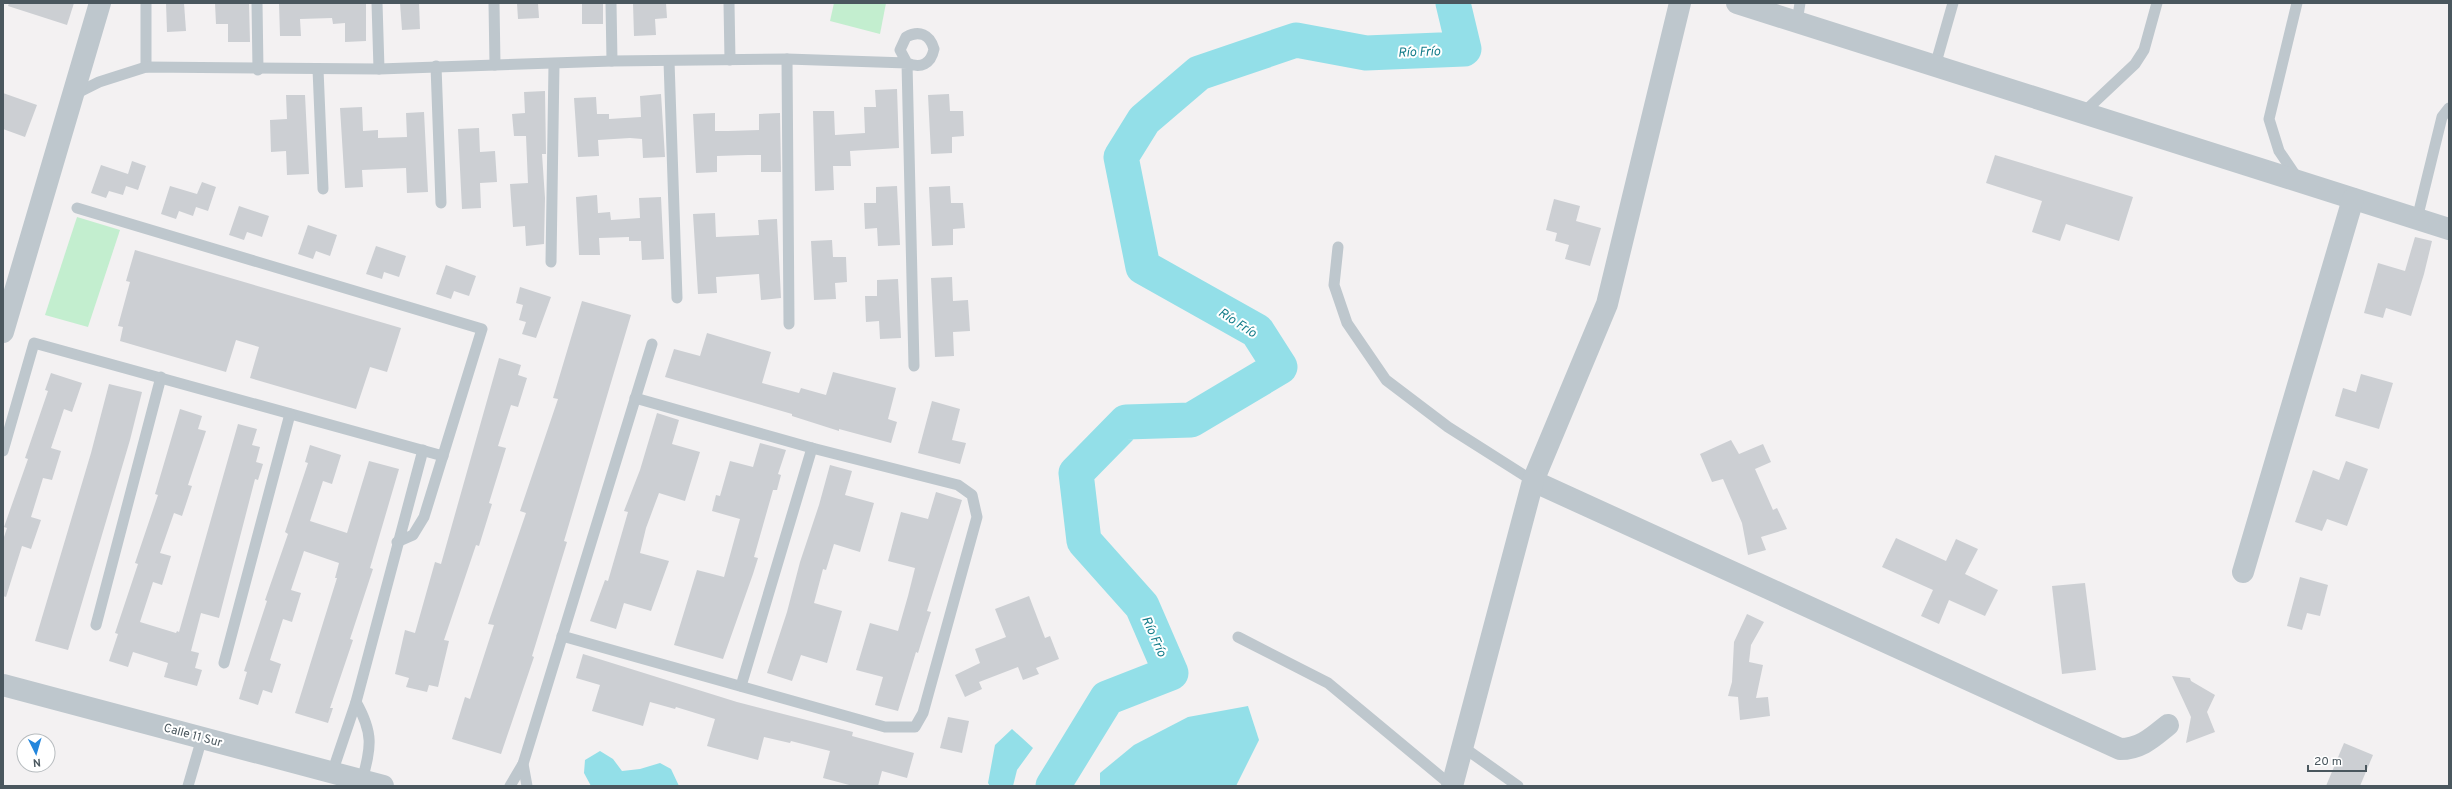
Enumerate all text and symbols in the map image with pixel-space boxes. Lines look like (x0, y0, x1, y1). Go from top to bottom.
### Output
water label: Río Frío (1398, 44, 1441, 62)
water label: Río Frío (1215, 305, 1259, 342)
water label: Río Frío (1137, 614, 1169, 660)
street label: Calle 11 Sur (162, 720, 224, 752)
north arrow (16, 733, 56, 773)
scale bar (2308, 747, 2366, 773)
text: 20 m (2314, 754, 2342, 770)
text: N (32, 755, 41, 769)

